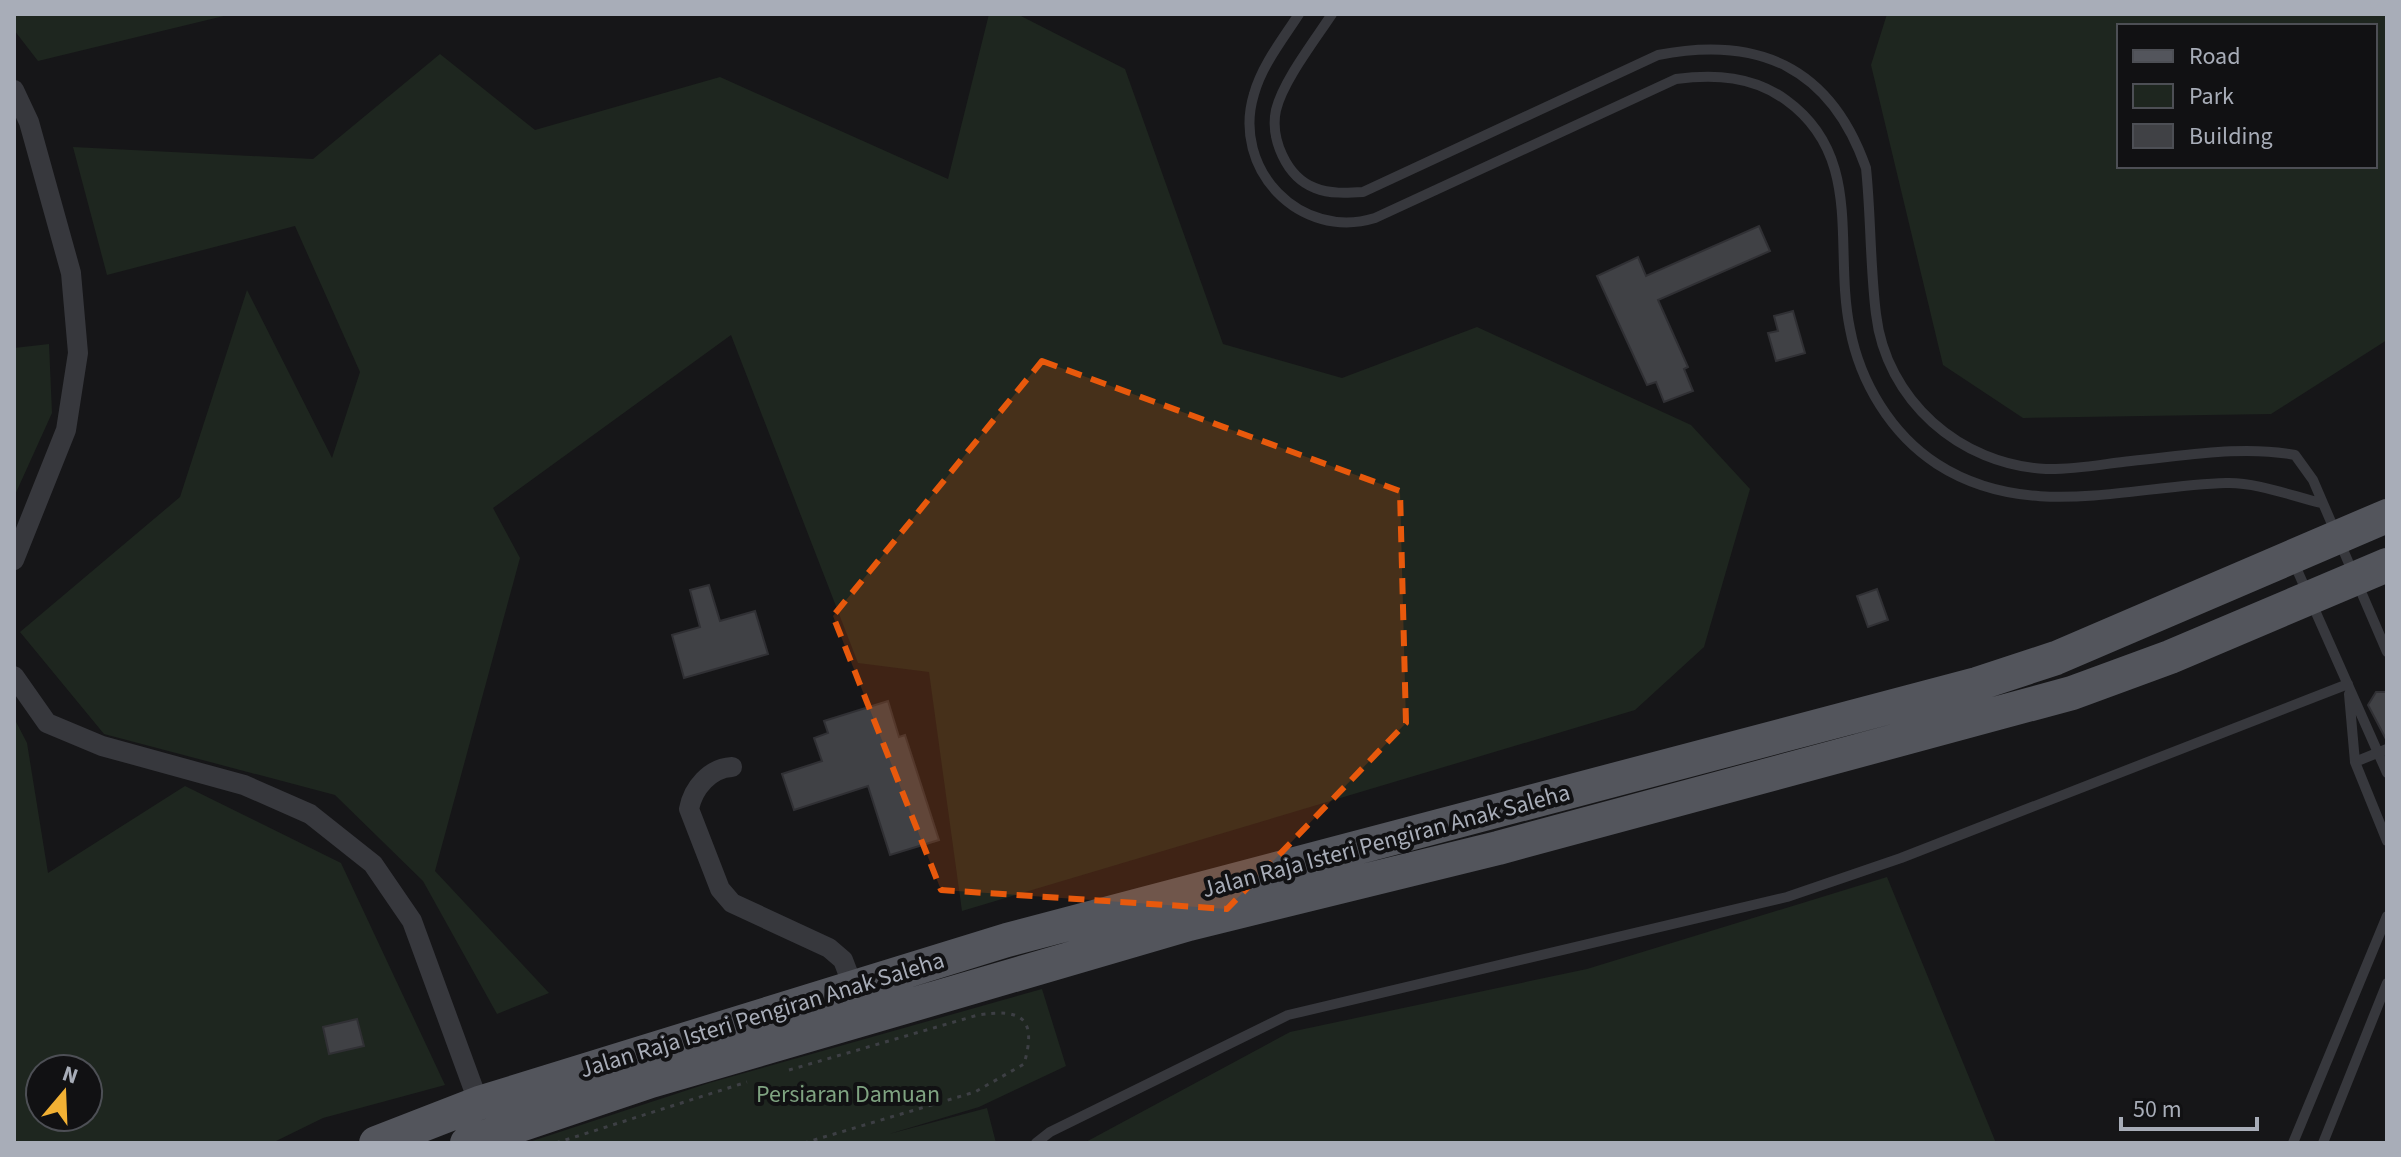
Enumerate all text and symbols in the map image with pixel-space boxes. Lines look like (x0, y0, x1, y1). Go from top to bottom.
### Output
legend (2117, 24, 2377, 168)
text: Road (2189, 39, 2241, 74)
text: Park (2189, 79, 2234, 114)
text: Building (2189, 119, 2273, 154)
street label: Jalan Raja Isteri Pengiran Anak Saleha (1198, 775, 1574, 907)
street label: Jalan Raja Isteri Pengiran Anak Saleha (575, 943, 949, 1087)
north arrow (24, 1053, 104, 1133)
text: N (58, 1058, 82, 1093)
park label: Persiaran Damuan (756, 1077, 940, 1112)
scale bar (2121, 1081, 2257, 1131)
text: 50 m (2133, 1092, 2182, 1127)

